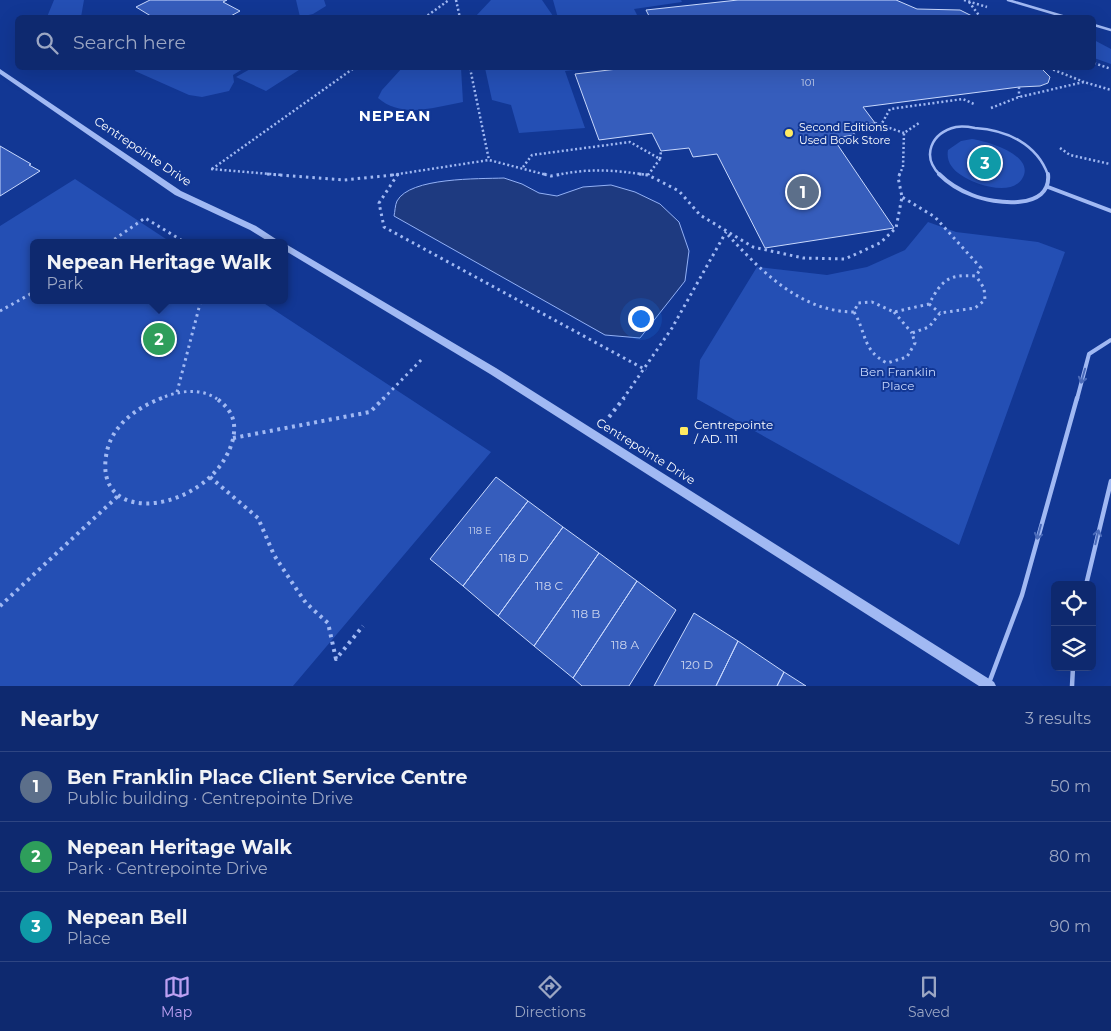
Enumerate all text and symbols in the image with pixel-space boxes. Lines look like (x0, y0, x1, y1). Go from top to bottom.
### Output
search box (15, 15, 1096, 70)
icon: search (33, 29, 61, 57)
text: Search here (73, 31, 186, 54)
house number: 101 (801, 76, 815, 89)
district label: NEPEAN (359, 106, 431, 125)
street label: Centrepointe Drive (92, 113, 194, 189)
place label: Second Editions Used Book Store (799, 120, 891, 147)
marker: Second Editions Used Book Store (783, 127, 795, 139)
pin: 3 (969, 144, 1001, 182)
pin: 1 (787, 173, 819, 211)
popup (30, 239, 288, 304)
text: Nepean Heritage Walk (47, 251, 271, 274)
text: Park (47, 274, 83, 293)
your location (628, 306, 654, 332)
pin: 2 (143, 320, 175, 358)
park label: Ben Franklin Place (860, 364, 936, 393)
one-way arrow (1077, 368, 1087, 384)
street label: Centrepointe Drive (594, 414, 698, 488)
place label: Centrepointe / AD. 111 (693, 417, 773, 446)
marker: Centrepointe / AD. 111 (678, 425, 690, 437)
house number: 118 E (469, 524, 492, 537)
one-way arrow (1034, 524, 1043, 540)
one-way arrow (1093, 530, 1102, 546)
house number: 118 D (499, 550, 529, 565)
house number: 118 C (535, 578, 563, 593)
map controls (1051, 581, 1096, 671)
button: locate (1051, 581, 1096, 626)
house number: 118 B (572, 606, 600, 621)
button: layers (1051, 626, 1096, 671)
house number: 118 A (611, 637, 639, 652)
house number: 120 D (681, 657, 713, 672)
text: Nearby (20, 706, 99, 731)
text: 3 results (1025, 709, 1091, 728)
text: Ben Franklin Place Client Service Centre (67, 766, 467, 789)
text: 1 (33, 777, 39, 796)
text: 50 m (1050, 777, 1091, 796)
text: Public building · Centrepointe Drive (67, 789, 353, 808)
text: Nepean Heritage Walk (67, 836, 292, 859)
text: 2 (31, 847, 41, 866)
text: 80 m (1049, 847, 1091, 866)
text: Park · Centrepointe Drive (67, 859, 268, 878)
text: Nepean Bell (67, 906, 187, 929)
text: 3 (31, 917, 41, 936)
text: 90 m (1049, 917, 1091, 936)
text: Place (67, 929, 111, 948)
tab: Map (161, 973, 192, 1021)
tab: Directions (514, 973, 586, 1021)
tab: Saved (908, 973, 950, 1021)

